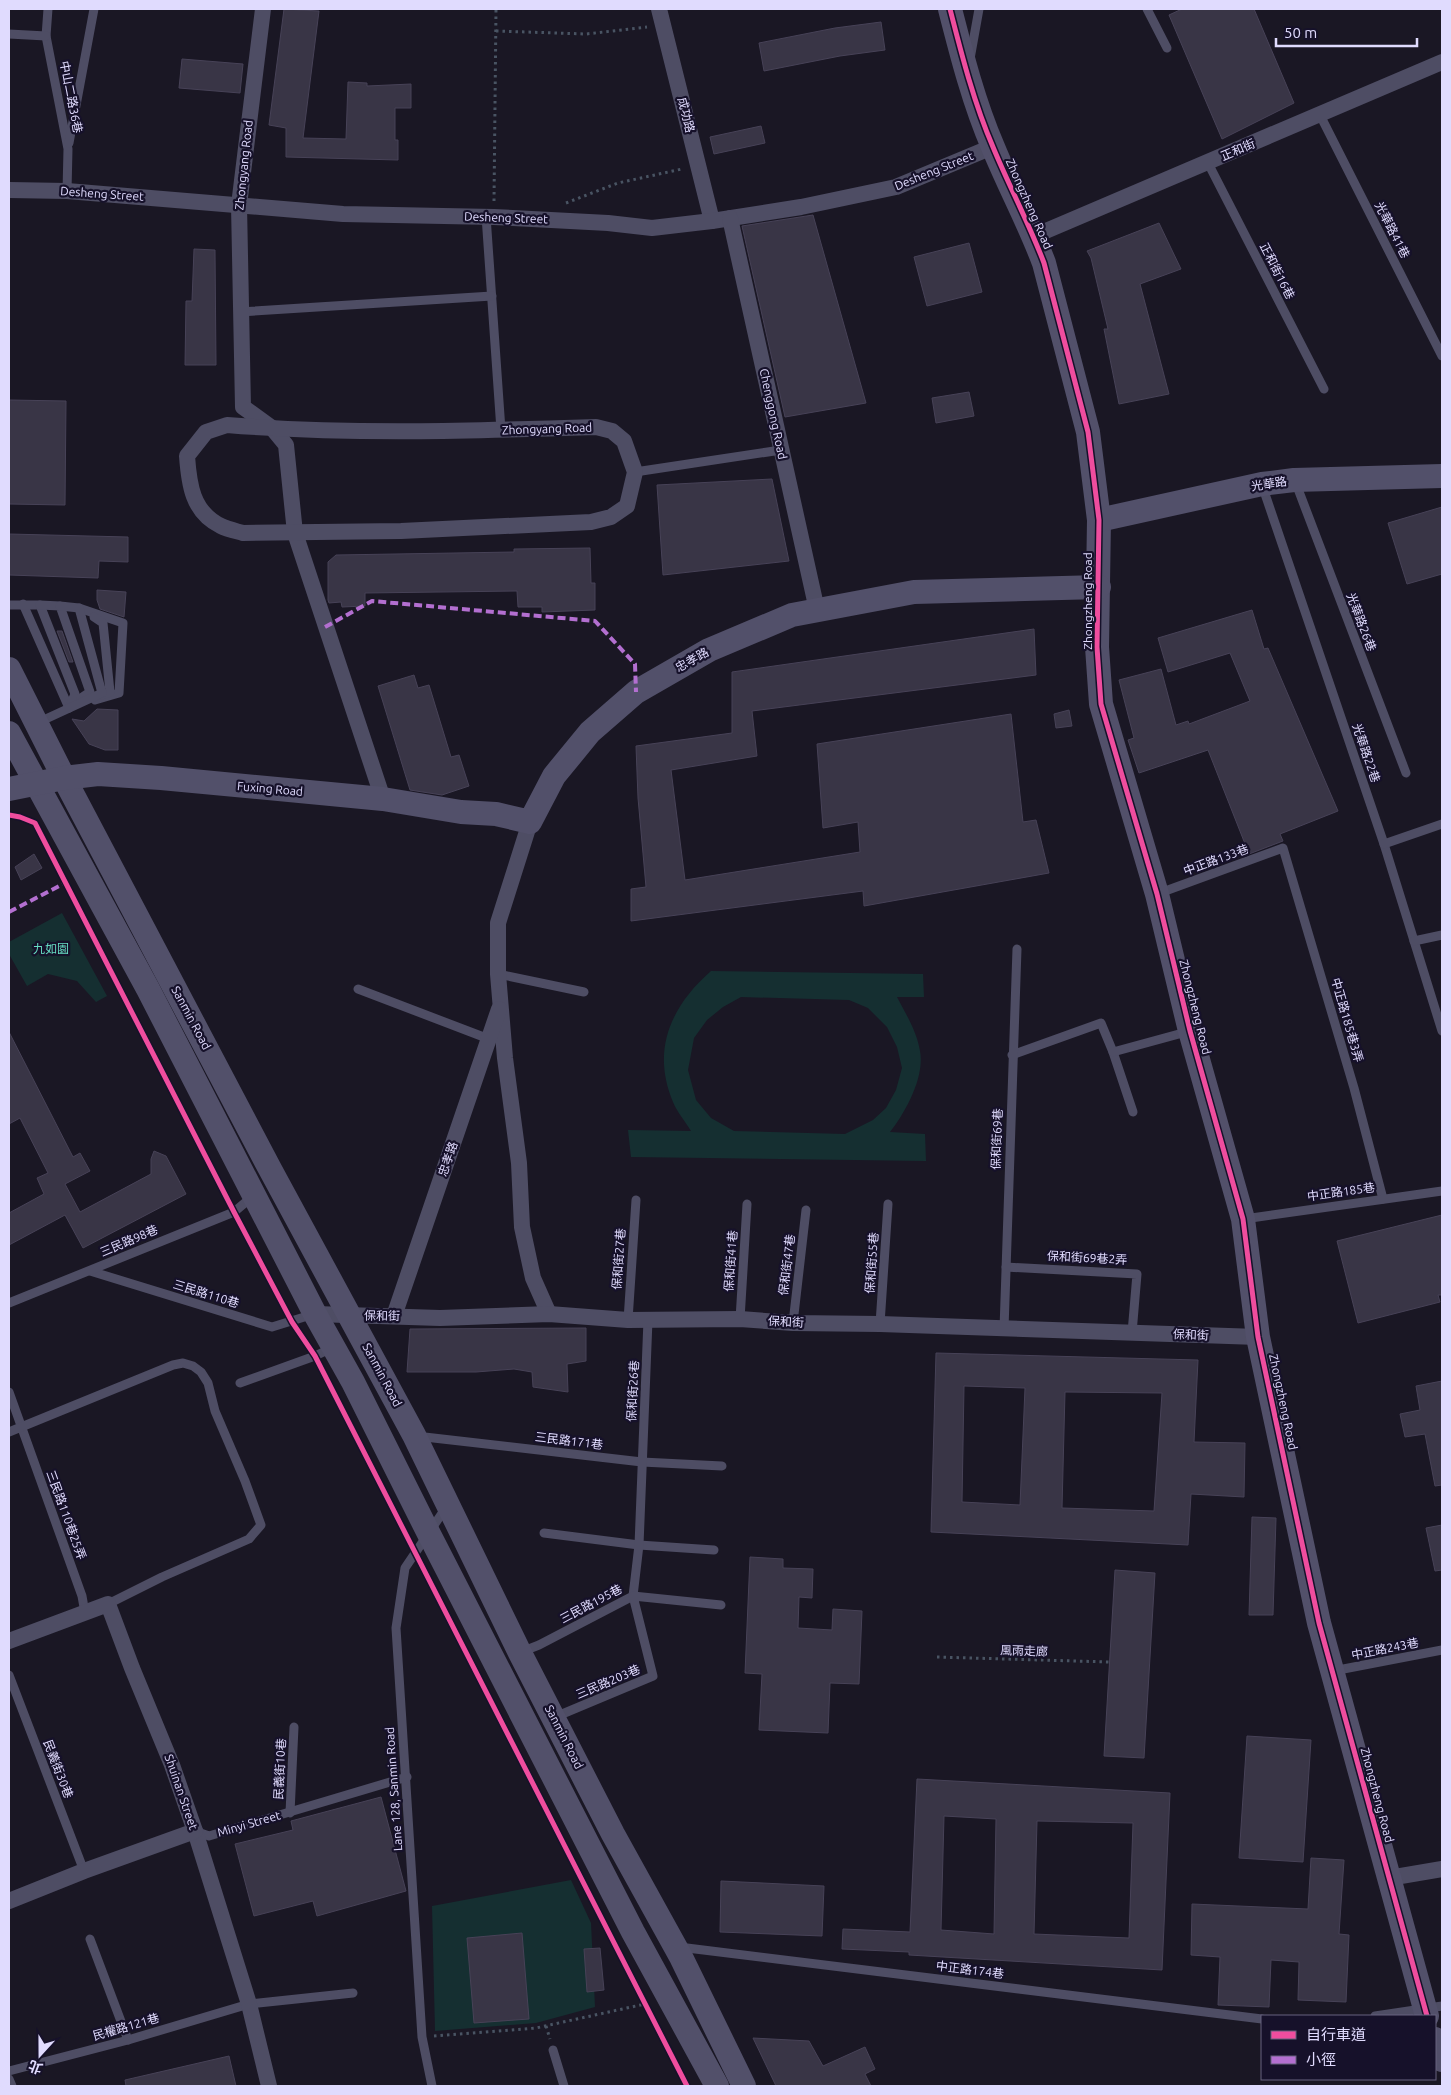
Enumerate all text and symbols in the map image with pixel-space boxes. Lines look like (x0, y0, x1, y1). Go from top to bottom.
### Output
scale bar (1276, 15, 1417, 47)
text: 50 m (1284, 24, 1317, 41)
street label: 中山二路36巷 (58, 60, 85, 134)
street label: 成功路 (676, 96, 697, 134)
street label: Zhongyang Road (232, 119, 255, 211)
street label: 正和街 (1219, 137, 1257, 163)
street label: Desheng Street (893, 149, 975, 192)
street label: Zhongzheng Road (1004, 157, 1055, 251)
street label: Desheng Street (60, 184, 145, 203)
street label: 光華路41巷 (1373, 199, 1412, 260)
street label: Desheng Street (464, 210, 548, 225)
street label: 正和街16巷 (1258, 240, 1297, 301)
street label: Chenggong Road (757, 367, 789, 461)
street label: Zhongyang Road (502, 420, 592, 437)
street label: 光華路 (1250, 474, 1288, 493)
street label: Zhongzheng Road (1081, 552, 1094, 650)
street label: 光華路26巷 (1344, 591, 1379, 653)
street label: 忠孝路 (673, 645, 711, 674)
street label: 光華路22巷 (1350, 722, 1383, 784)
street label: Fuxing Road (237, 779, 304, 798)
street label: 中正路133巷 (1182, 842, 1250, 877)
park label: 九如園 (33, 942, 69, 955)
street label: Zhongzheng Road (1177, 958, 1214, 1056)
street label: 中正路185巷3弄 (1329, 976, 1366, 1064)
street label: Sanmin Road (169, 984, 214, 1052)
street label: 保和街69巷 (989, 1108, 1004, 1170)
street label: 忠孝路 (436, 1140, 460, 1178)
street label: 中正路185巷 (1306, 1180, 1376, 1203)
street label: 三民路98巷 (98, 1223, 160, 1259)
street label: 保和街27巷 (610, 1228, 627, 1290)
street label: 保和街41巷 (722, 1230, 739, 1292)
street label: 保和街55巷 (863, 1232, 880, 1294)
street label: 保和街47巷 (776, 1234, 797, 1296)
street label: 保和街69巷2弄 (1047, 1249, 1127, 1266)
street label: 三民路110巷 (172, 1277, 241, 1310)
street label: 保和街 (364, 1309, 400, 1322)
street label: 保和街 (768, 1314, 804, 1329)
street label: 保和街 (1173, 1327, 1209, 1342)
street label: Sanmin Road (360, 1341, 405, 1409)
street label: Zhongzheng Road (1267, 1353, 1300, 1451)
street label: 保和街26巷 (624, 1360, 641, 1422)
street label: 三民路171巷 (534, 1430, 604, 1451)
street label: 三民路110巷25弄 (44, 1469, 89, 1561)
street label: 三民路195巷 (558, 1582, 624, 1625)
street label: 中正路243巷 (1350, 1636, 1420, 1661)
street label: 風雨走廊 (1000, 1643, 1048, 1658)
street label: 三民路203巷 (574, 1662, 642, 1701)
street label: Sanmin Road (543, 1703, 586, 1771)
street label: Lane 128, Sanmin Road (383, 1727, 404, 1852)
street label: 民義街30巷 (41, 1738, 76, 1800)
street label: 民義街10巷 (271, 1738, 288, 1800)
street label: Zhongzheng Road (1359, 1746, 1396, 1844)
street label: Shuinan Street (162, 1752, 201, 1832)
street label: Minyi Street (216, 1808, 282, 1839)
street label: 中正路174巷 (935, 1959, 1005, 1980)
street label: 民權路121巷 (91, 2011, 160, 2042)
legend (1261, 2015, 1436, 2080)
text: 自行車道 (1306, 2026, 1366, 2043)
north arrow (15, 2030, 65, 2080)
text: 小徑 (1306, 2051, 1336, 2068)
text: 北 (26, 2057, 45, 2077)

